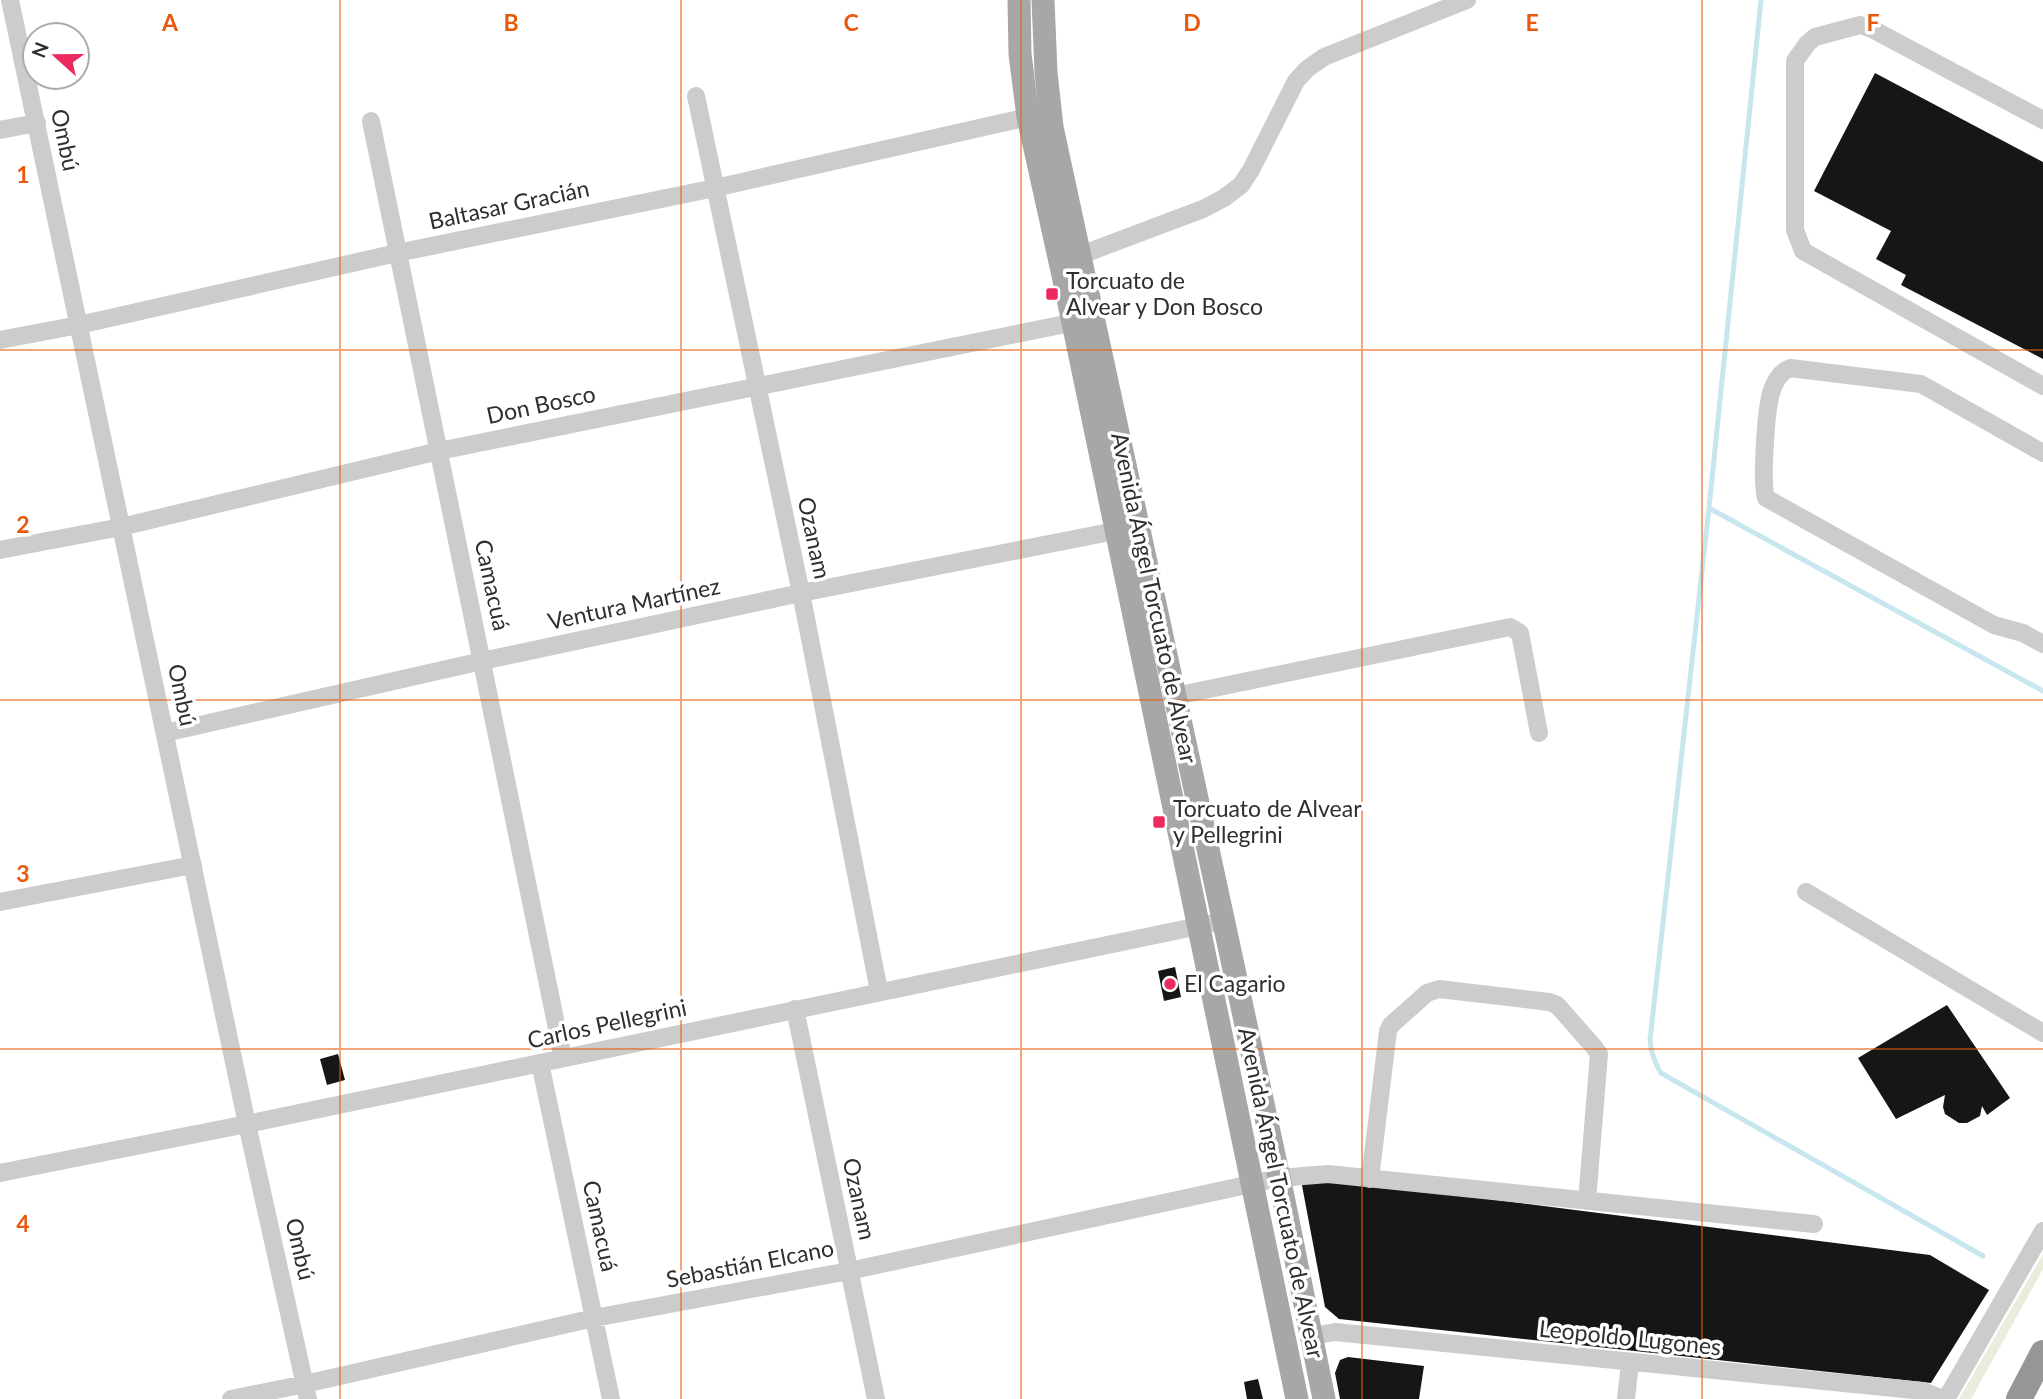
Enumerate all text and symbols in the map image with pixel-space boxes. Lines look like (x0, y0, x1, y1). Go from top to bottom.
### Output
text: A (161, 8, 179, 36)
text: B (503, 8, 519, 36)
text: C (843, 8, 859, 36)
text: D (1183, 8, 1201, 36)
text: E (1525, 8, 1539, 36)
text: F (1866, 8, 1880, 36)
north arrow (21, 21, 91, 91)
text: N (26, 39, 53, 61)
street label: Ombú (46, 106, 86, 173)
text: 1 (16, 160, 30, 188)
street label: Baltasar Gracián (426, 173, 592, 235)
place label: Torcuato de Alvear y Don Bosco (1066, 266, 1263, 320)
marker: Torcuato de Alvear y Don Bosco (1044, 286, 1060, 302)
street label: Don Bosco (484, 379, 598, 429)
street label: Avenida Ángel Torcuato de Alvear (1106, 430, 1204, 766)
street label: Ozanam (793, 494, 837, 581)
text: 2 (16, 510, 30, 538)
street label: Camacuá (470, 537, 516, 633)
street label: Ventura Martínez (545, 571, 723, 635)
street label: Ombú (163, 661, 203, 728)
place label: Torcuato de Alvear y Pellegrini (1173, 794, 1362, 848)
marker: Torcuato de Alvear y Pellegrini (1151, 814, 1167, 830)
text: 3 (16, 859, 30, 887)
place label: El Cagario (1184, 969, 1286, 997)
marker: El Cagario (1162, 976, 1178, 992)
street label: Carlos Pellegrini (525, 992, 689, 1054)
street label: Avenida Ángel Torcuato de Alvear (1233, 1025, 1331, 1361)
street label: Ozanam (838, 1155, 882, 1242)
street label: Camacuá (578, 1178, 624, 1274)
text: 4 (16, 1209, 30, 1237)
street label: Ombú (280, 1215, 322, 1283)
street label: Sebastián Elcano (664, 1233, 836, 1293)
street label: Leopoldo Lugones (1538, 1314, 1723, 1360)

